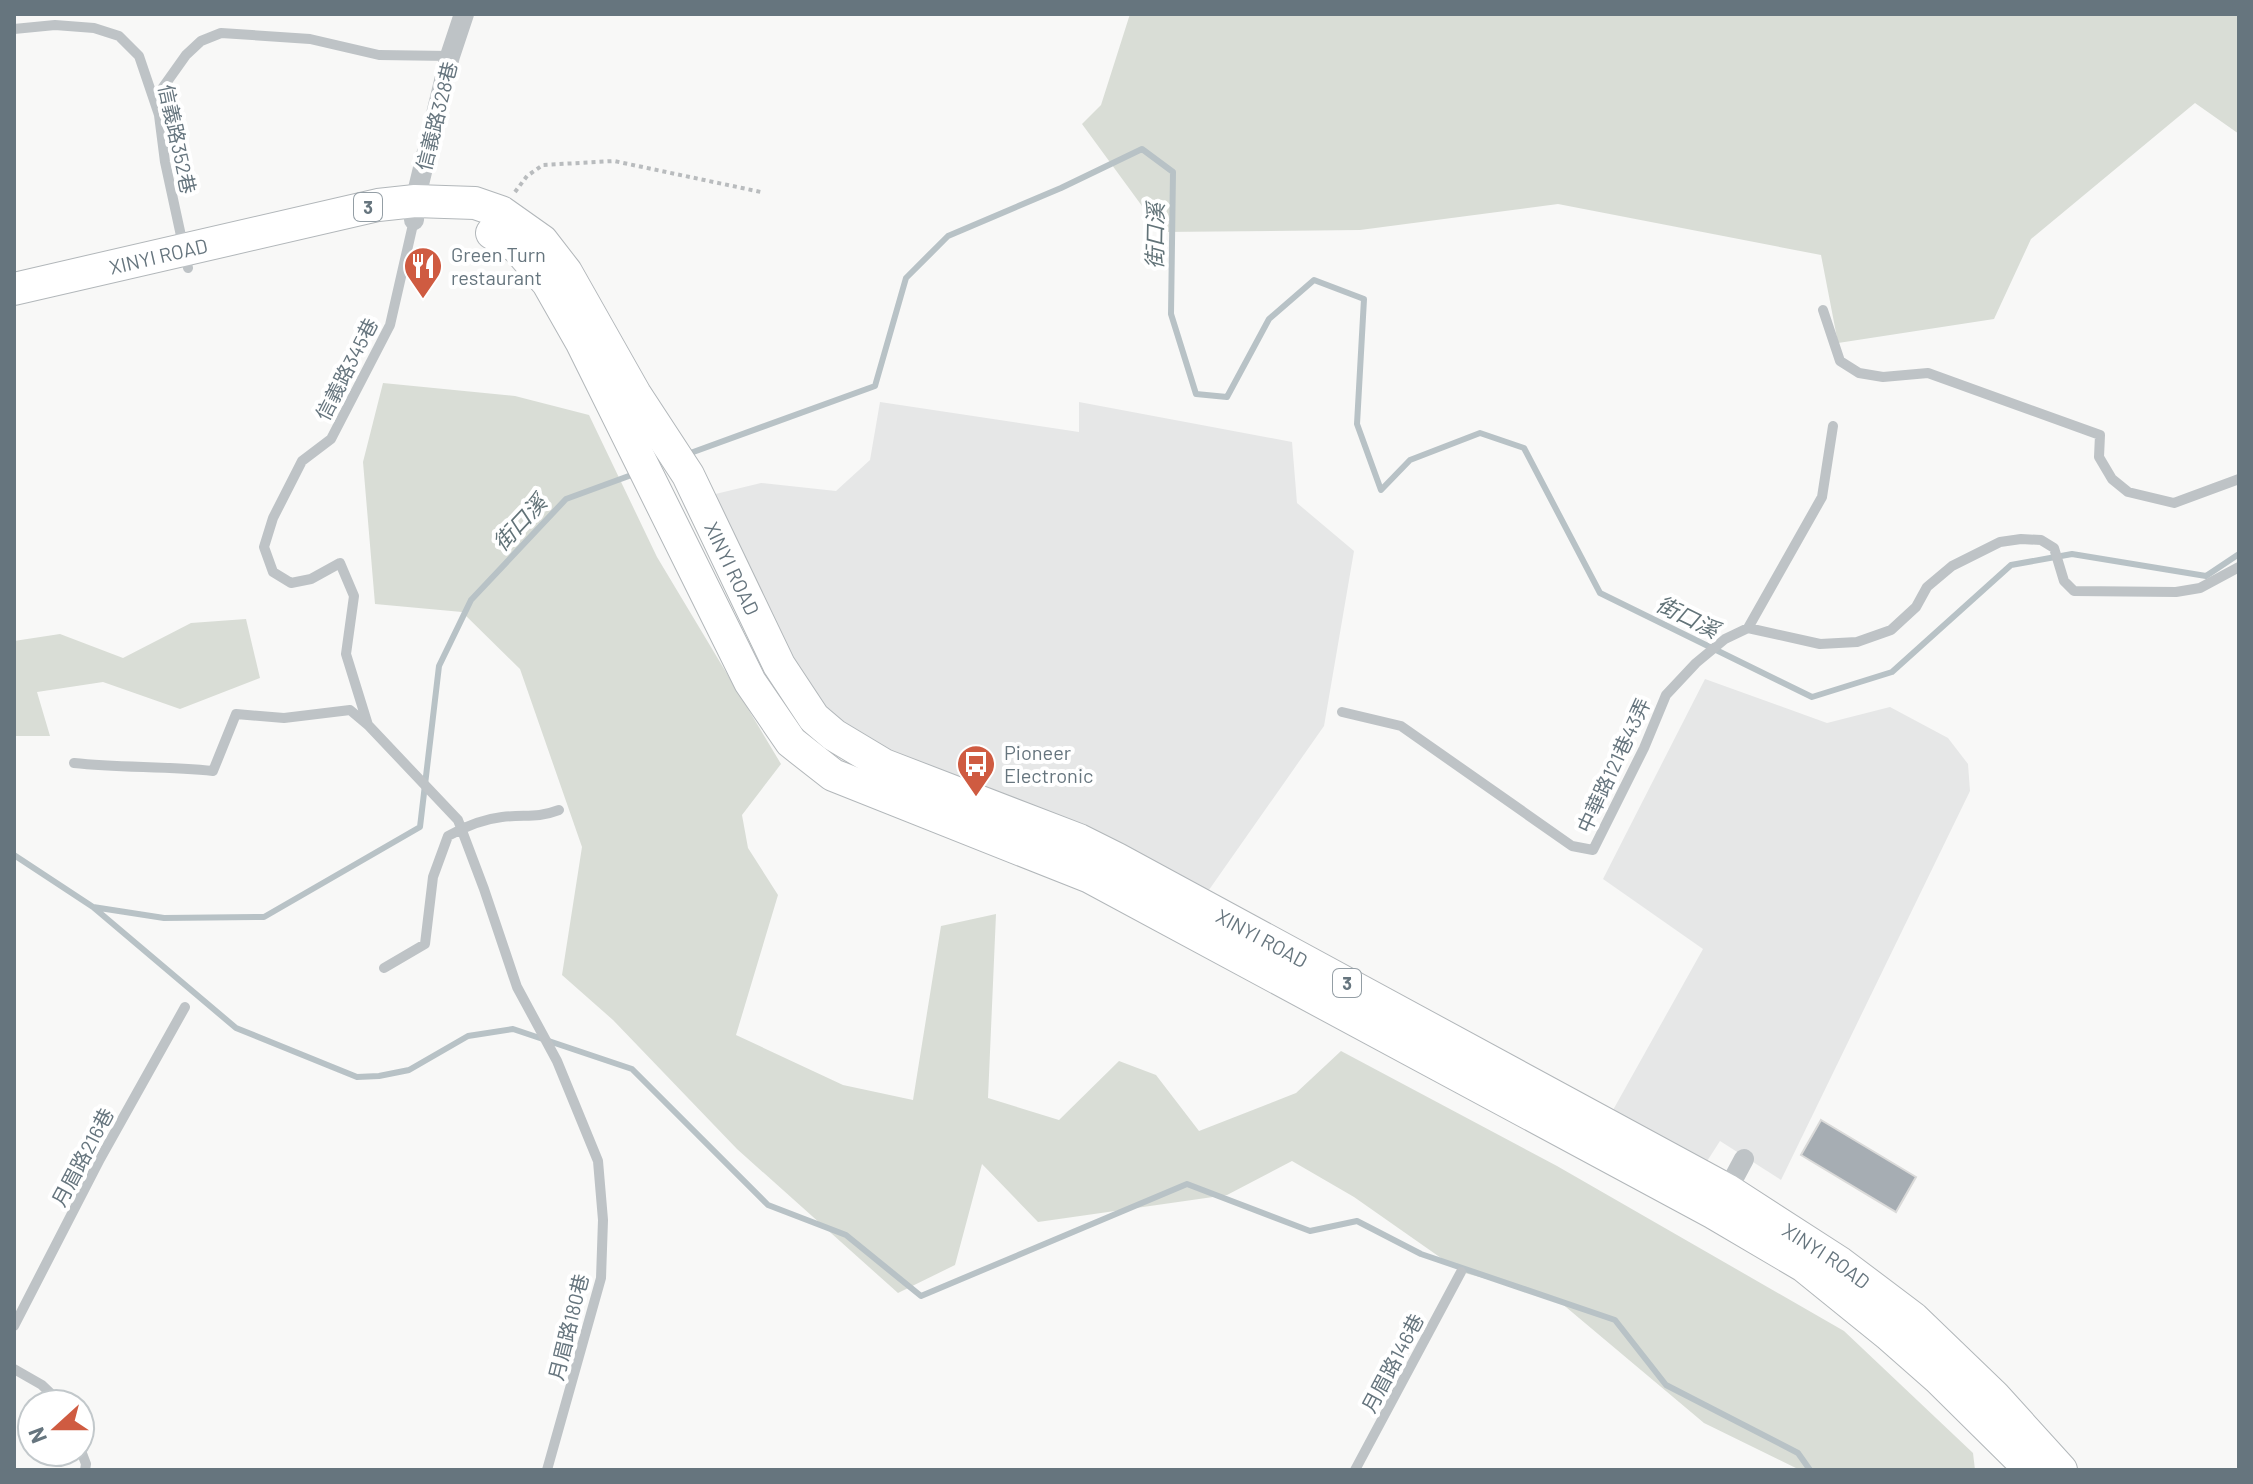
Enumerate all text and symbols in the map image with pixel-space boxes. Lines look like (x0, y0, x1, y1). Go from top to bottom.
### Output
street label: 信義路328巷 (411, 59, 461, 173)
street label: 信義路352巷 (155, 82, 201, 196)
road number: 3 (354, 193, 382, 221)
water label: 街口溪 (1140, 200, 1168, 269)
street label: XINYI ROAD (107, 233, 210, 279)
place label: Green Turn restaurant (451, 242, 546, 289)
restaurant icon: Green Turn restaurant (402, 245, 444, 300)
street label: 信義路345巷 (310, 314, 382, 424)
water label: 街口溪 (487, 487, 553, 555)
street label: XINYI ROAD (700, 518, 765, 619)
water label: 街口溪 (1653, 590, 1726, 643)
street label: 中華路121巷43弄 (1571, 694, 1655, 836)
place label: Pioneer Electronic (1004, 740, 1093, 787)
bus stop icon: Pioneer Electronic (955, 743, 997, 798)
street label: XINYI ROAD (1212, 903, 1312, 972)
road number: 3 (1333, 969, 1361, 997)
street label: 月眉路216巷 (46, 1104, 118, 1210)
street label: XINYI ROAD (1778, 1217, 1875, 1293)
street label: 月眉路180巷 (543, 1271, 593, 1383)
street label: 月眉路146巷 (1356, 1310, 1428, 1416)
north arrow (16, 1388, 96, 1468)
text: N (22, 1424, 51, 1447)

